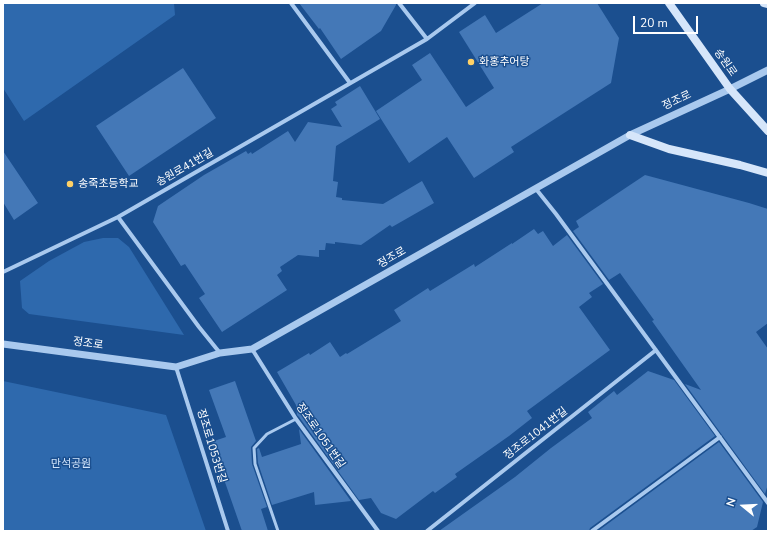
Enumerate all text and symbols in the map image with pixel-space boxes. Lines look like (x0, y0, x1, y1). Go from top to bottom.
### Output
scale bar (635, 8, 700, 34)
text: 20 m (640, 15, 668, 31)
street label: 송원로 (711, 47, 739, 79)
place label: 화홍추어탕 (479, 55, 530, 69)
marker: 화홍추어탕 (466, 57, 476, 67)
street label: 정조로 (660, 89, 694, 113)
street label: 송원로41번길 (154, 146, 216, 190)
place label: 송죽초등학교 (78, 177, 139, 191)
marker: 송죽초등학교 (65, 179, 75, 189)
street label: 정조로 (376, 245, 408, 271)
street label: 정조로 (72, 335, 104, 353)
street label: 정조로1051번길 (293, 401, 347, 471)
street label: 정조로1041번길 (502, 405, 570, 463)
street label: 정조로1053번길 (193, 407, 229, 485)
park label: 만석공원 (51, 457, 91, 471)
north arrow (723, 486, 763, 526)
text: N (723, 496, 740, 508)

